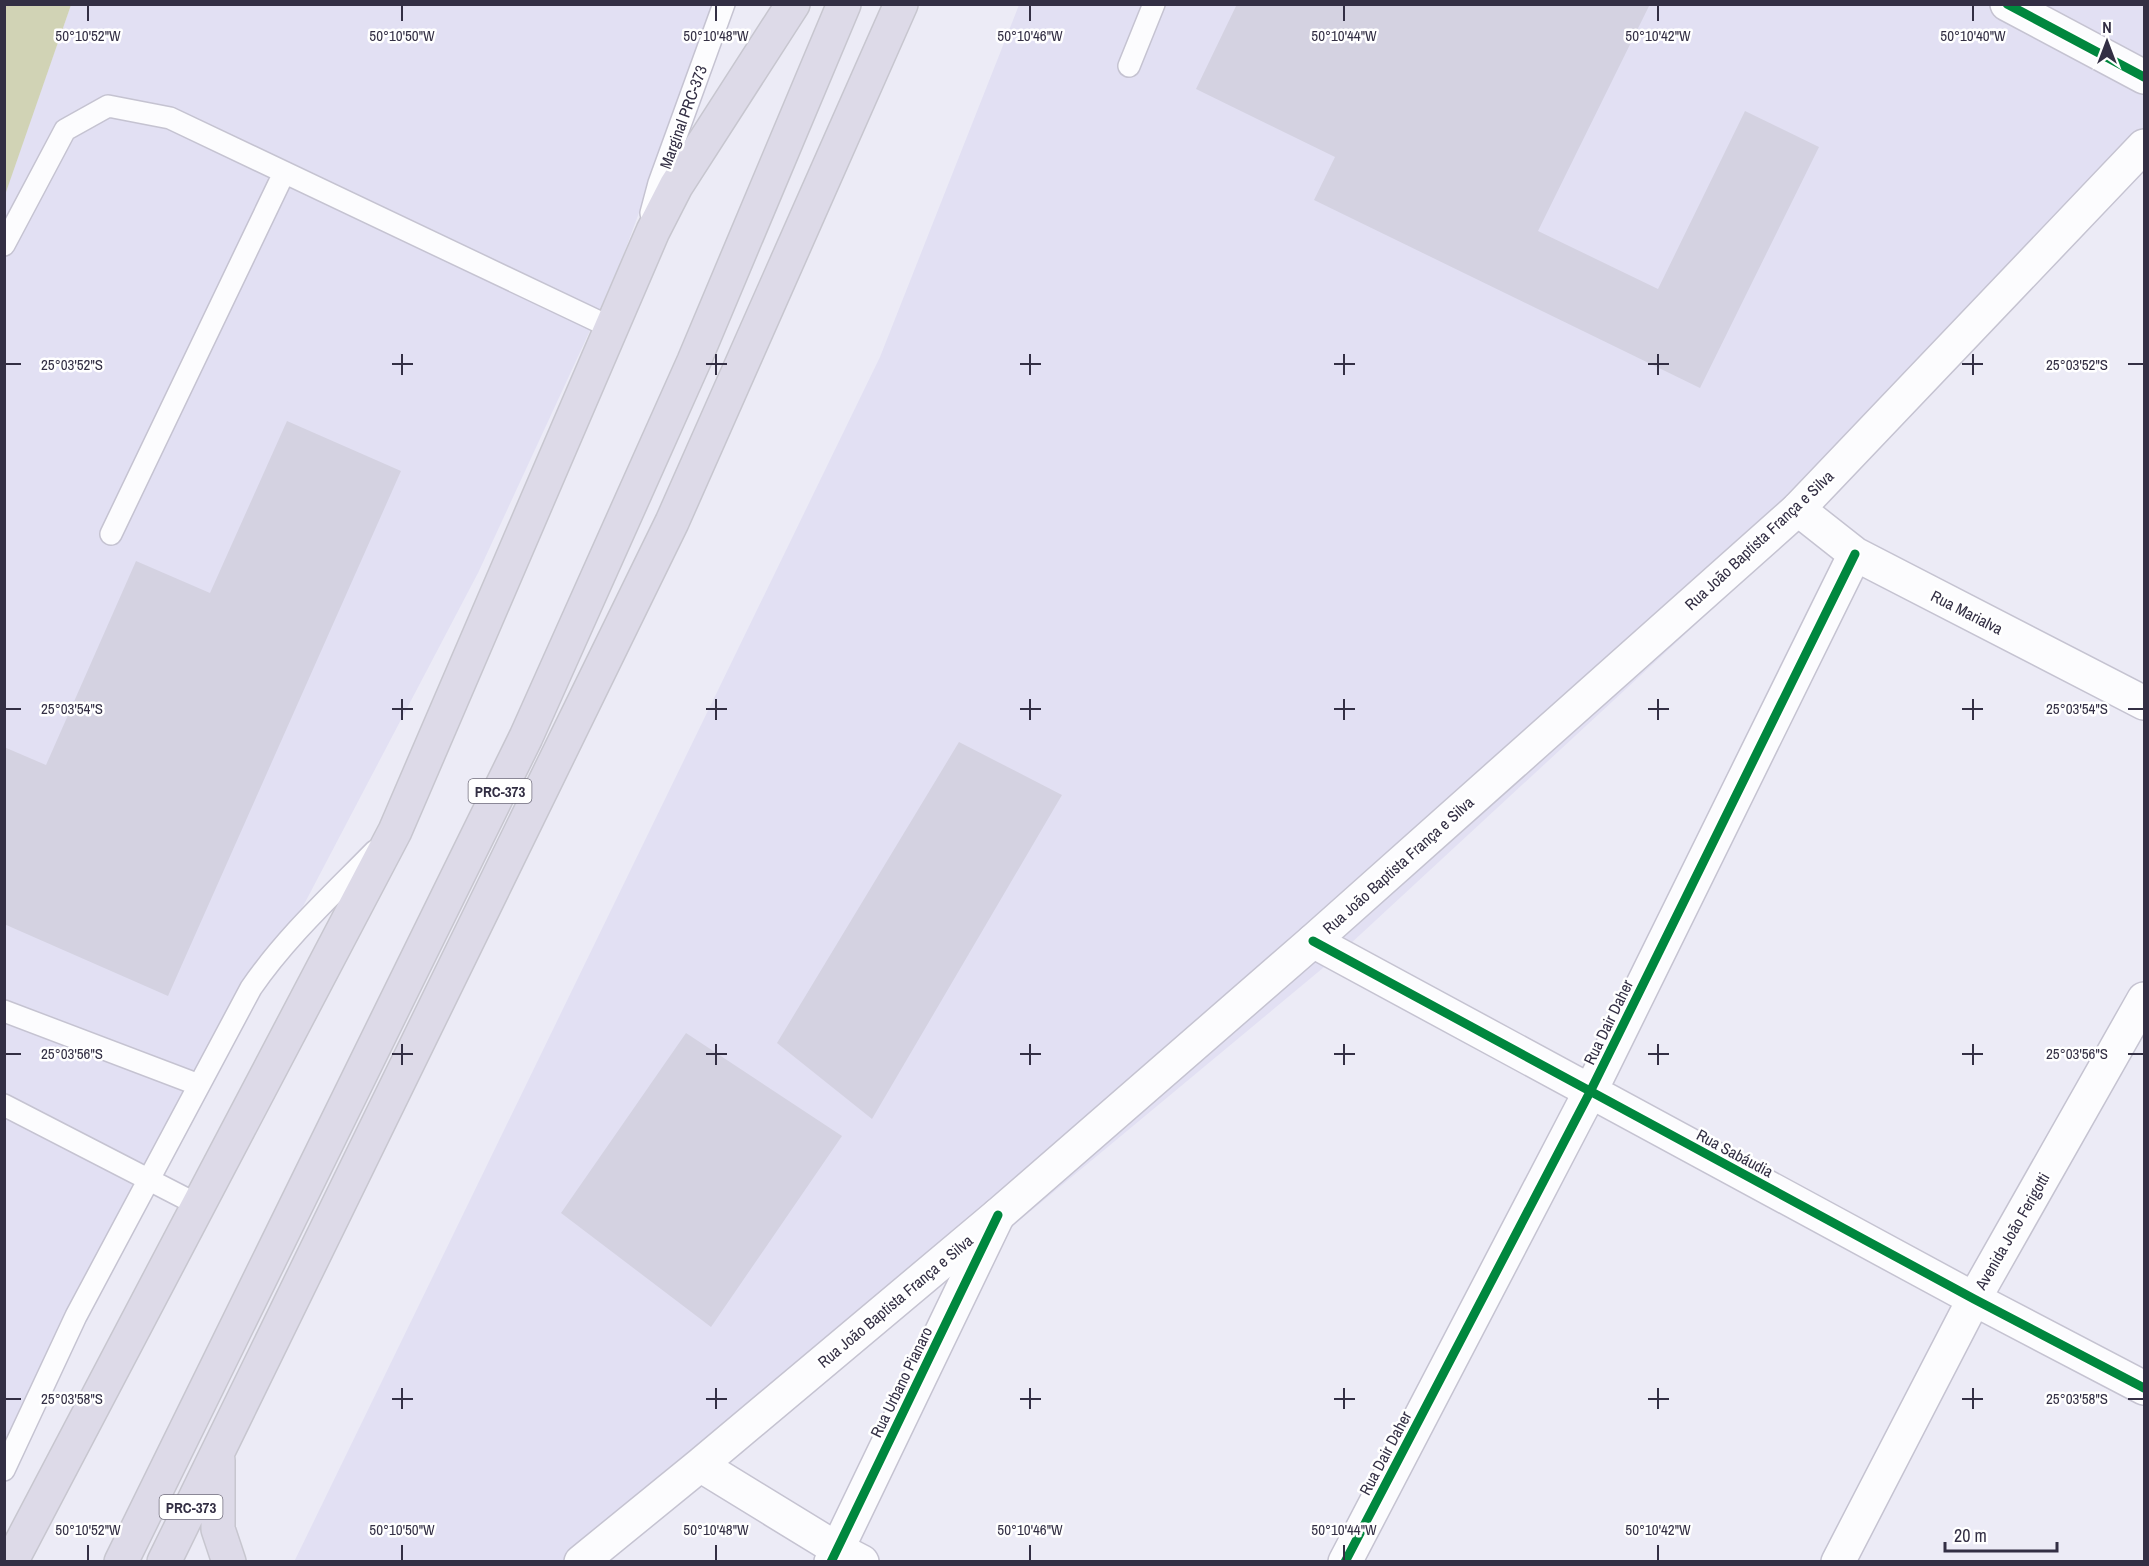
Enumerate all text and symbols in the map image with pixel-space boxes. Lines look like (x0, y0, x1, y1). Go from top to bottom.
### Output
north arrow (2077, 12, 2137, 72)
text: N (2102, 16, 2112, 38)
text: 50°10'52"W (55, 25, 121, 46)
text: 50°10'50"W (369, 25, 435, 46)
text: 50°10'48"W (683, 25, 749, 46)
text: 50°10'46"W (997, 25, 1063, 46)
text: 50°10'44"W (1311, 25, 1377, 46)
text: 50°10'42"W (1625, 25, 1691, 46)
text: 50°10'40"W (1940, 25, 2006, 46)
street label: Marginal PRC-373 (654, 62, 712, 172)
text: 25°03'52"S (41, 354, 103, 375)
text: 25°03'52"S (2046, 354, 2108, 375)
street label: Rua João Baptista França e Silva (1680, 465, 1839, 615)
street label: Rua Marialva (1927, 584, 2007, 640)
text: 25°03'54"S (41, 698, 103, 719)
text: 25°03'54"S (2046, 698, 2108, 719)
road number: PRC-373 (468, 779, 532, 803)
street label: Rua João Baptista França e Silva (1318, 791, 1479, 939)
street label: Rua Dair Daher (1578, 975, 1638, 1068)
text: 25°03'56"S (41, 1043, 103, 1064)
text: 25°03'56"S (2046, 1043, 2108, 1064)
street label: Rua Sabáudia (1693, 1124, 1778, 1183)
street label: Avenida João Ferigotti (1969, 1168, 2054, 1294)
street label: Rua João Baptista França e Silva (813, 1229, 978, 1372)
street label: Rua Urbano Pianaro (865, 1323, 937, 1441)
text: 25°03'58"S (41, 1388, 103, 1409)
text: 25°03'58"S (2046, 1388, 2108, 1409)
street label: Rua Dair Daher (1354, 1407, 1417, 1499)
road number: PRC-373 (160, 1495, 222, 1519)
scale bar (1945, 1515, 2058, 1553)
text: 50°10'52"W (55, 1519, 121, 1540)
text: 50°10'50"W (369, 1519, 435, 1540)
text: 50°10'48"W (683, 1519, 749, 1540)
text: 50°10'46"W (997, 1519, 1063, 1540)
text: 50°10'44"W (1311, 1519, 1377, 1540)
text: 50°10'42"W (1625, 1519, 1691, 1540)
text: 20 m (1954, 1523, 1987, 1548)

